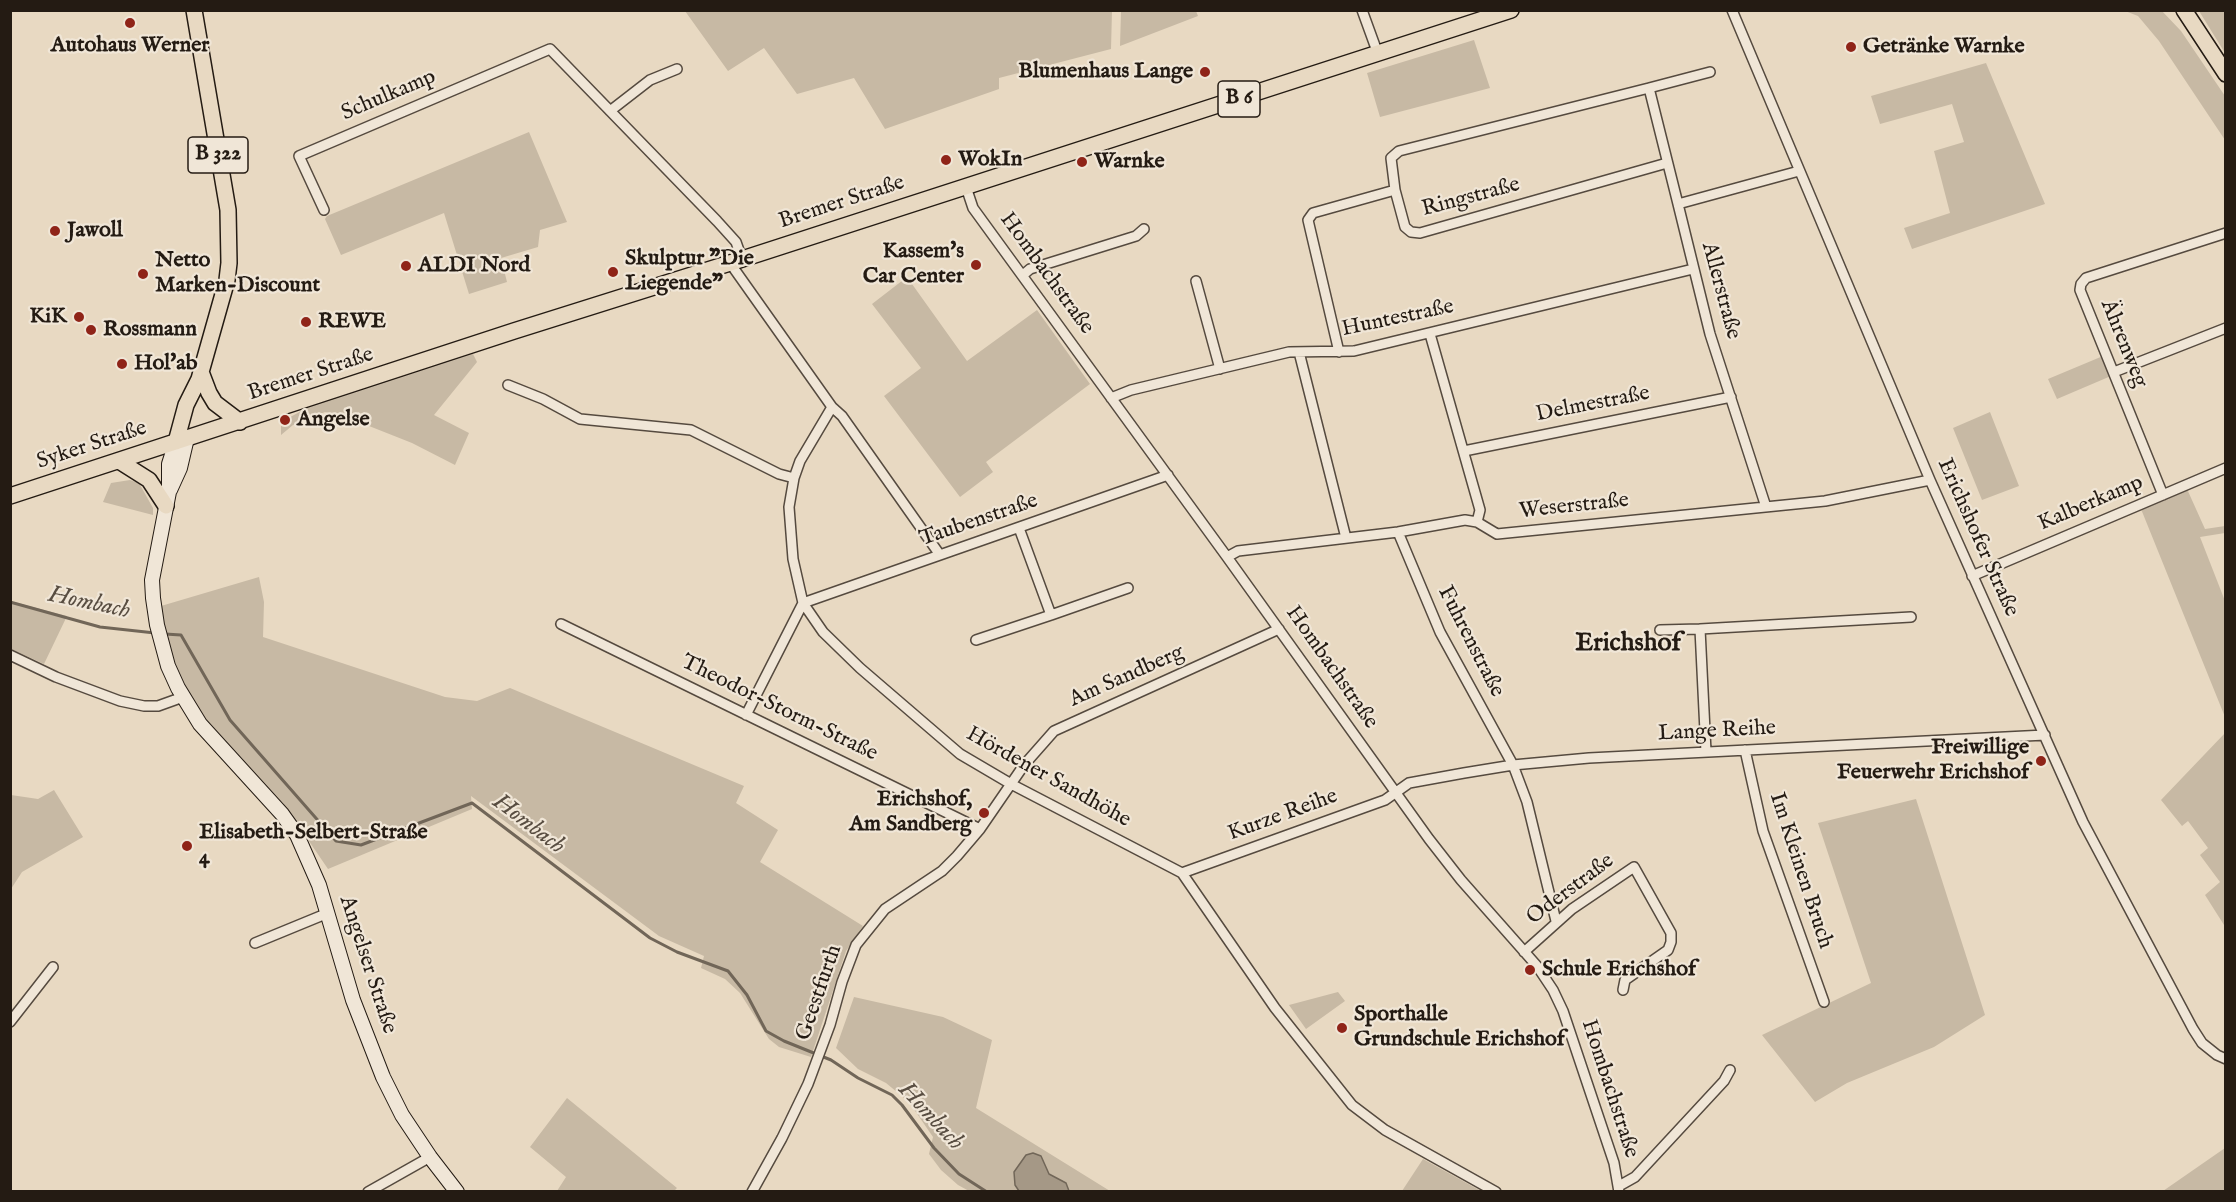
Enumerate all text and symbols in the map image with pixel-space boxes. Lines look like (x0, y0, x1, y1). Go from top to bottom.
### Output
marker: Autohaus Werner (123, 16, 137, 30)
place label: Autohaus Werner (51, 33, 209, 59)
place label: Getränke Warnke (1863, 34, 2025, 60)
marker: Getränke Warnke (1844, 40, 1858, 54)
place label: Blumenhaus Lange (1018, 59, 1193, 85)
street label: Schulkamp (338, 64, 440, 128)
marker: Blumenhaus Lange (1198, 65, 1212, 79)
road number: B 6 (1218, 81, 1260, 117)
road number: B 322 (188, 137, 248, 173)
place label: WokIn (958, 147, 1023, 173)
place label: Warnke (1094, 149, 1165, 175)
marker: WokIn (939, 153, 953, 167)
marker: Warnke (1075, 155, 1089, 169)
street label: Bremer Straße (776, 170, 908, 236)
street label: Ringstraße (1419, 172, 1523, 224)
street label: Hombachstraße (993, 208, 1099, 340)
place label: Jawoll (67, 218, 123, 244)
marker: Jawoll (48, 224, 62, 238)
place label: Kassem's Car Center (863, 239, 964, 290)
street label: Allerstraße (1694, 240, 1746, 342)
place label: Skulptur "Die Liegende" (625, 246, 754, 298)
place label: Netto Marken-Discount (155, 248, 320, 300)
place label: ALDI Nord (418, 253, 530, 279)
marker: Kassem's Car Center (969, 258, 983, 272)
marker: ALDI Nord (399, 259, 413, 273)
marker: Skulptur "Die Liegende" (606, 265, 620, 279)
marker: Netto Marken-Discount (136, 267, 150, 281)
street label: Huntestraße (1340, 294, 1456, 344)
street label: Ährenweg (2093, 296, 2153, 392)
place label: KiK (29, 304, 67, 330)
place label: REWE (318, 309, 386, 335)
marker: KiK (72, 310, 86, 324)
marker: REWE (299, 315, 313, 329)
place label: Rossmann (103, 317, 197, 343)
marker: Rossmann (84, 323, 98, 337)
street label: Bremer Straße (245, 342, 377, 408)
place label: Hol'ab (134, 351, 197, 377)
marker: Hol'ab (115, 357, 129, 371)
street label: Delmestraße (1534, 381, 1652, 429)
place label: Angelse (297, 407, 369, 433)
marker: Angelse (278, 413, 292, 427)
street label: Syker Straße (34, 416, 150, 476)
street label: Erichshofer Straße (1930, 455, 2024, 621)
street label: Kalberkamp (2035, 470, 2147, 538)
street label: Taubenstraße (916, 488, 1042, 554)
street label: Weserstraße (1518, 488, 1630, 526)
water label: Hombach (45, 581, 133, 627)
street label: Fuhrenstraße (1431, 582, 1509, 702)
street label: Hombachstraße (1279, 601, 1383, 735)
district label: Erichshof (1575, 629, 1681, 661)
street label: Am Sandberg (1066, 640, 1188, 714)
street label: Theodor-Storm-Straße (676, 650, 882, 768)
street label: Lange Reihe (1657, 716, 1777, 748)
street label: Hördener Sandhöhe (961, 722, 1135, 834)
place label: Freiwillige Feuerwehr Erichshof (1837, 735, 2029, 786)
marker: Freiwillige Feuerwehr Erichshof (2034, 754, 2048, 768)
street label: Kurze Reihe (1225, 784, 1341, 848)
place label: Erichshof, Am Sandberg (849, 787, 972, 838)
water label: Hombach (486, 789, 570, 861)
street label: Im Kleinen Bruch (1762, 790, 1838, 952)
marker: Erichshof, Am Sandberg (977, 806, 991, 820)
place label: Elisabeth-Selbert-Straße 4 (199, 820, 428, 872)
marker: Elisabeth-Selbert-Straße 4 (180, 839, 194, 853)
street label: Oderstraße (1522, 849, 1620, 931)
street label: Angelser Straße (332, 893, 402, 1037)
street label: Geestfurth (791, 942, 849, 1044)
place label: Schule Erichshof (1542, 957, 1696, 983)
marker: Schule Erichshof (1523, 963, 1537, 977)
place label: Sporthalle Grundschule Erichshof (1354, 1002, 1565, 1054)
street label: Hombachstraße (1574, 1016, 1644, 1162)
marker: Sporthalle Grundschule Erichshof (1335, 1021, 1349, 1035)
water label: Hombach (891, 1077, 969, 1157)

